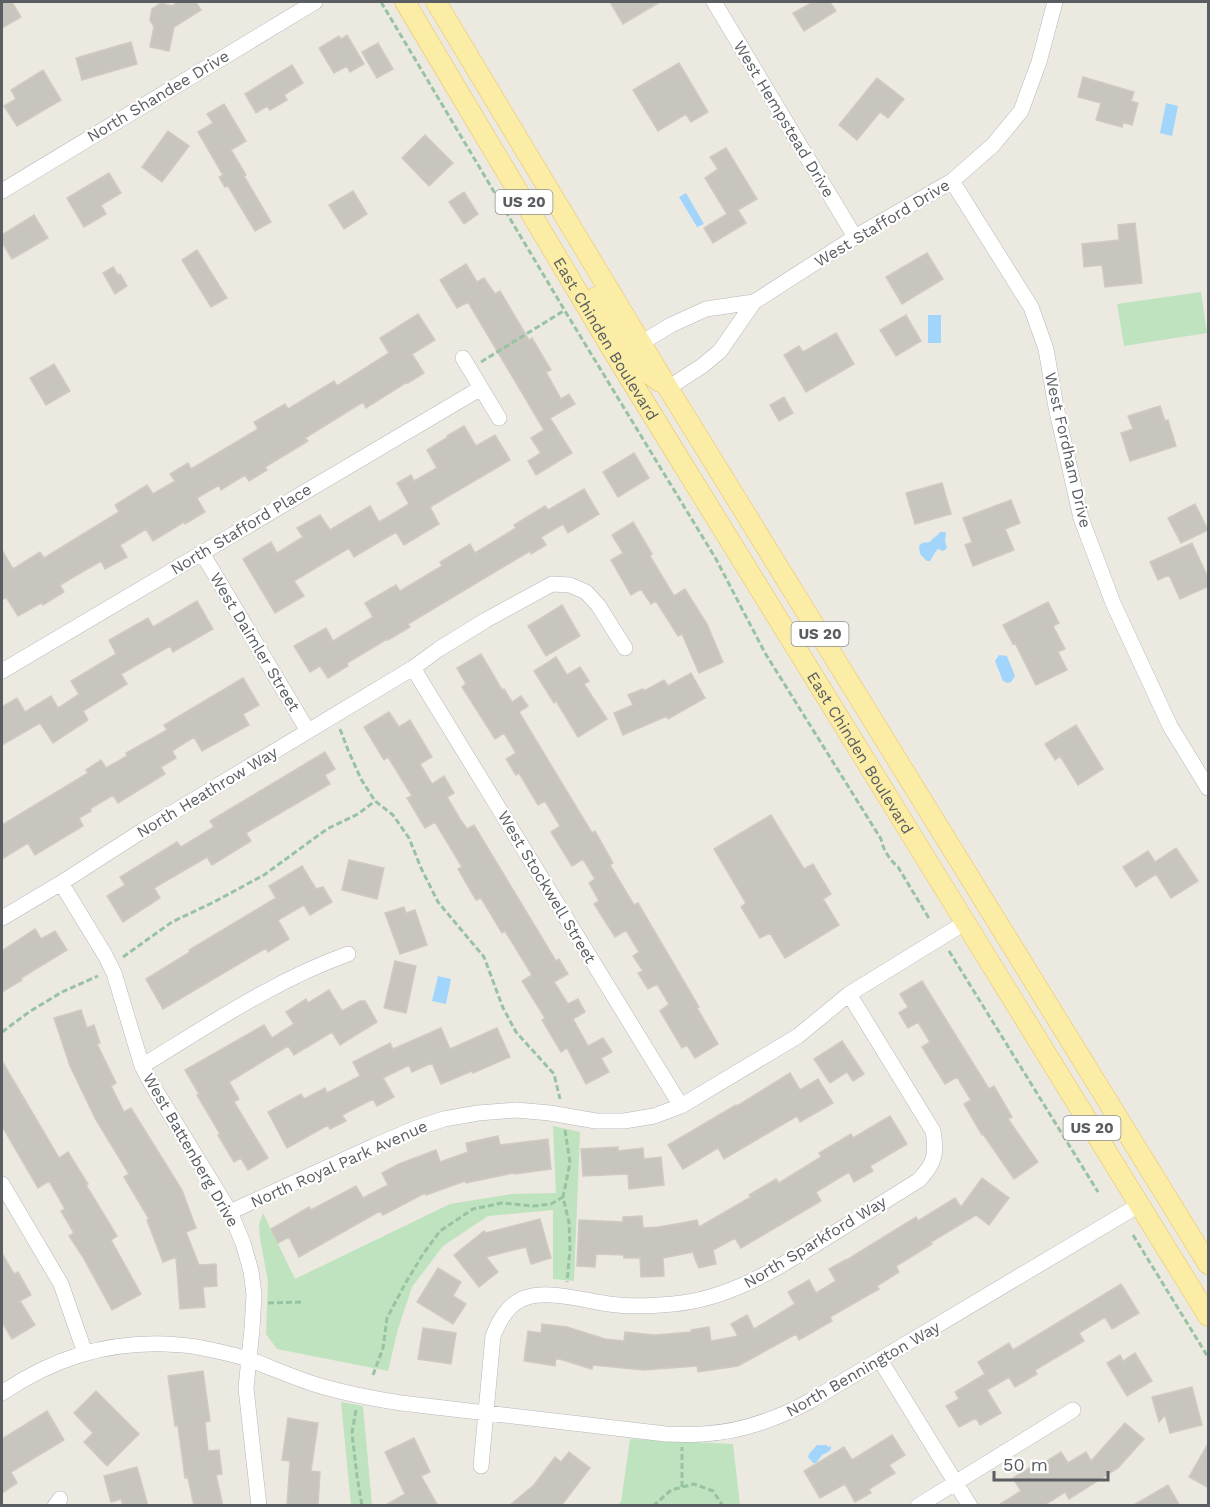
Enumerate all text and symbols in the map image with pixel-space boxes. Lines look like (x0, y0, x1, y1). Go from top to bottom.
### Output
street label: West Hempstead Drive (730, 37, 838, 201)
street label: North Shandee Drive (84, 46, 232, 146)
street label: West Stafford Drive (811, 175, 953, 271)
road number: US 20 (496, 190, 552, 214)
street label: East Chinden Boulevard (550, 254, 663, 423)
street label: West Fordham Drive (1041, 370, 1095, 530)
street label: North Stafford Place (167, 479, 315, 579)
street label: West Daimler Street (206, 569, 304, 715)
road number: US 20 (792, 622, 848, 646)
street label: East Chinden Boulevard (803, 668, 918, 837)
street label: North Heathrow Way (133, 742, 281, 842)
street label: West Stockwell Street (494, 807, 600, 967)
street label: West Battenberg Drive (139, 1070, 243, 1230)
street label: North Royal Park Avenue (248, 1116, 430, 1212)
road number: US 20 (1064, 1116, 1120, 1140)
street label: North Sparkford Way (740, 1192, 890, 1292)
street label: North Bennington Way (783, 1317, 944, 1421)
scale bar (994, 1444, 1108, 1482)
text: 50 m (1003, 1454, 1048, 1475)

